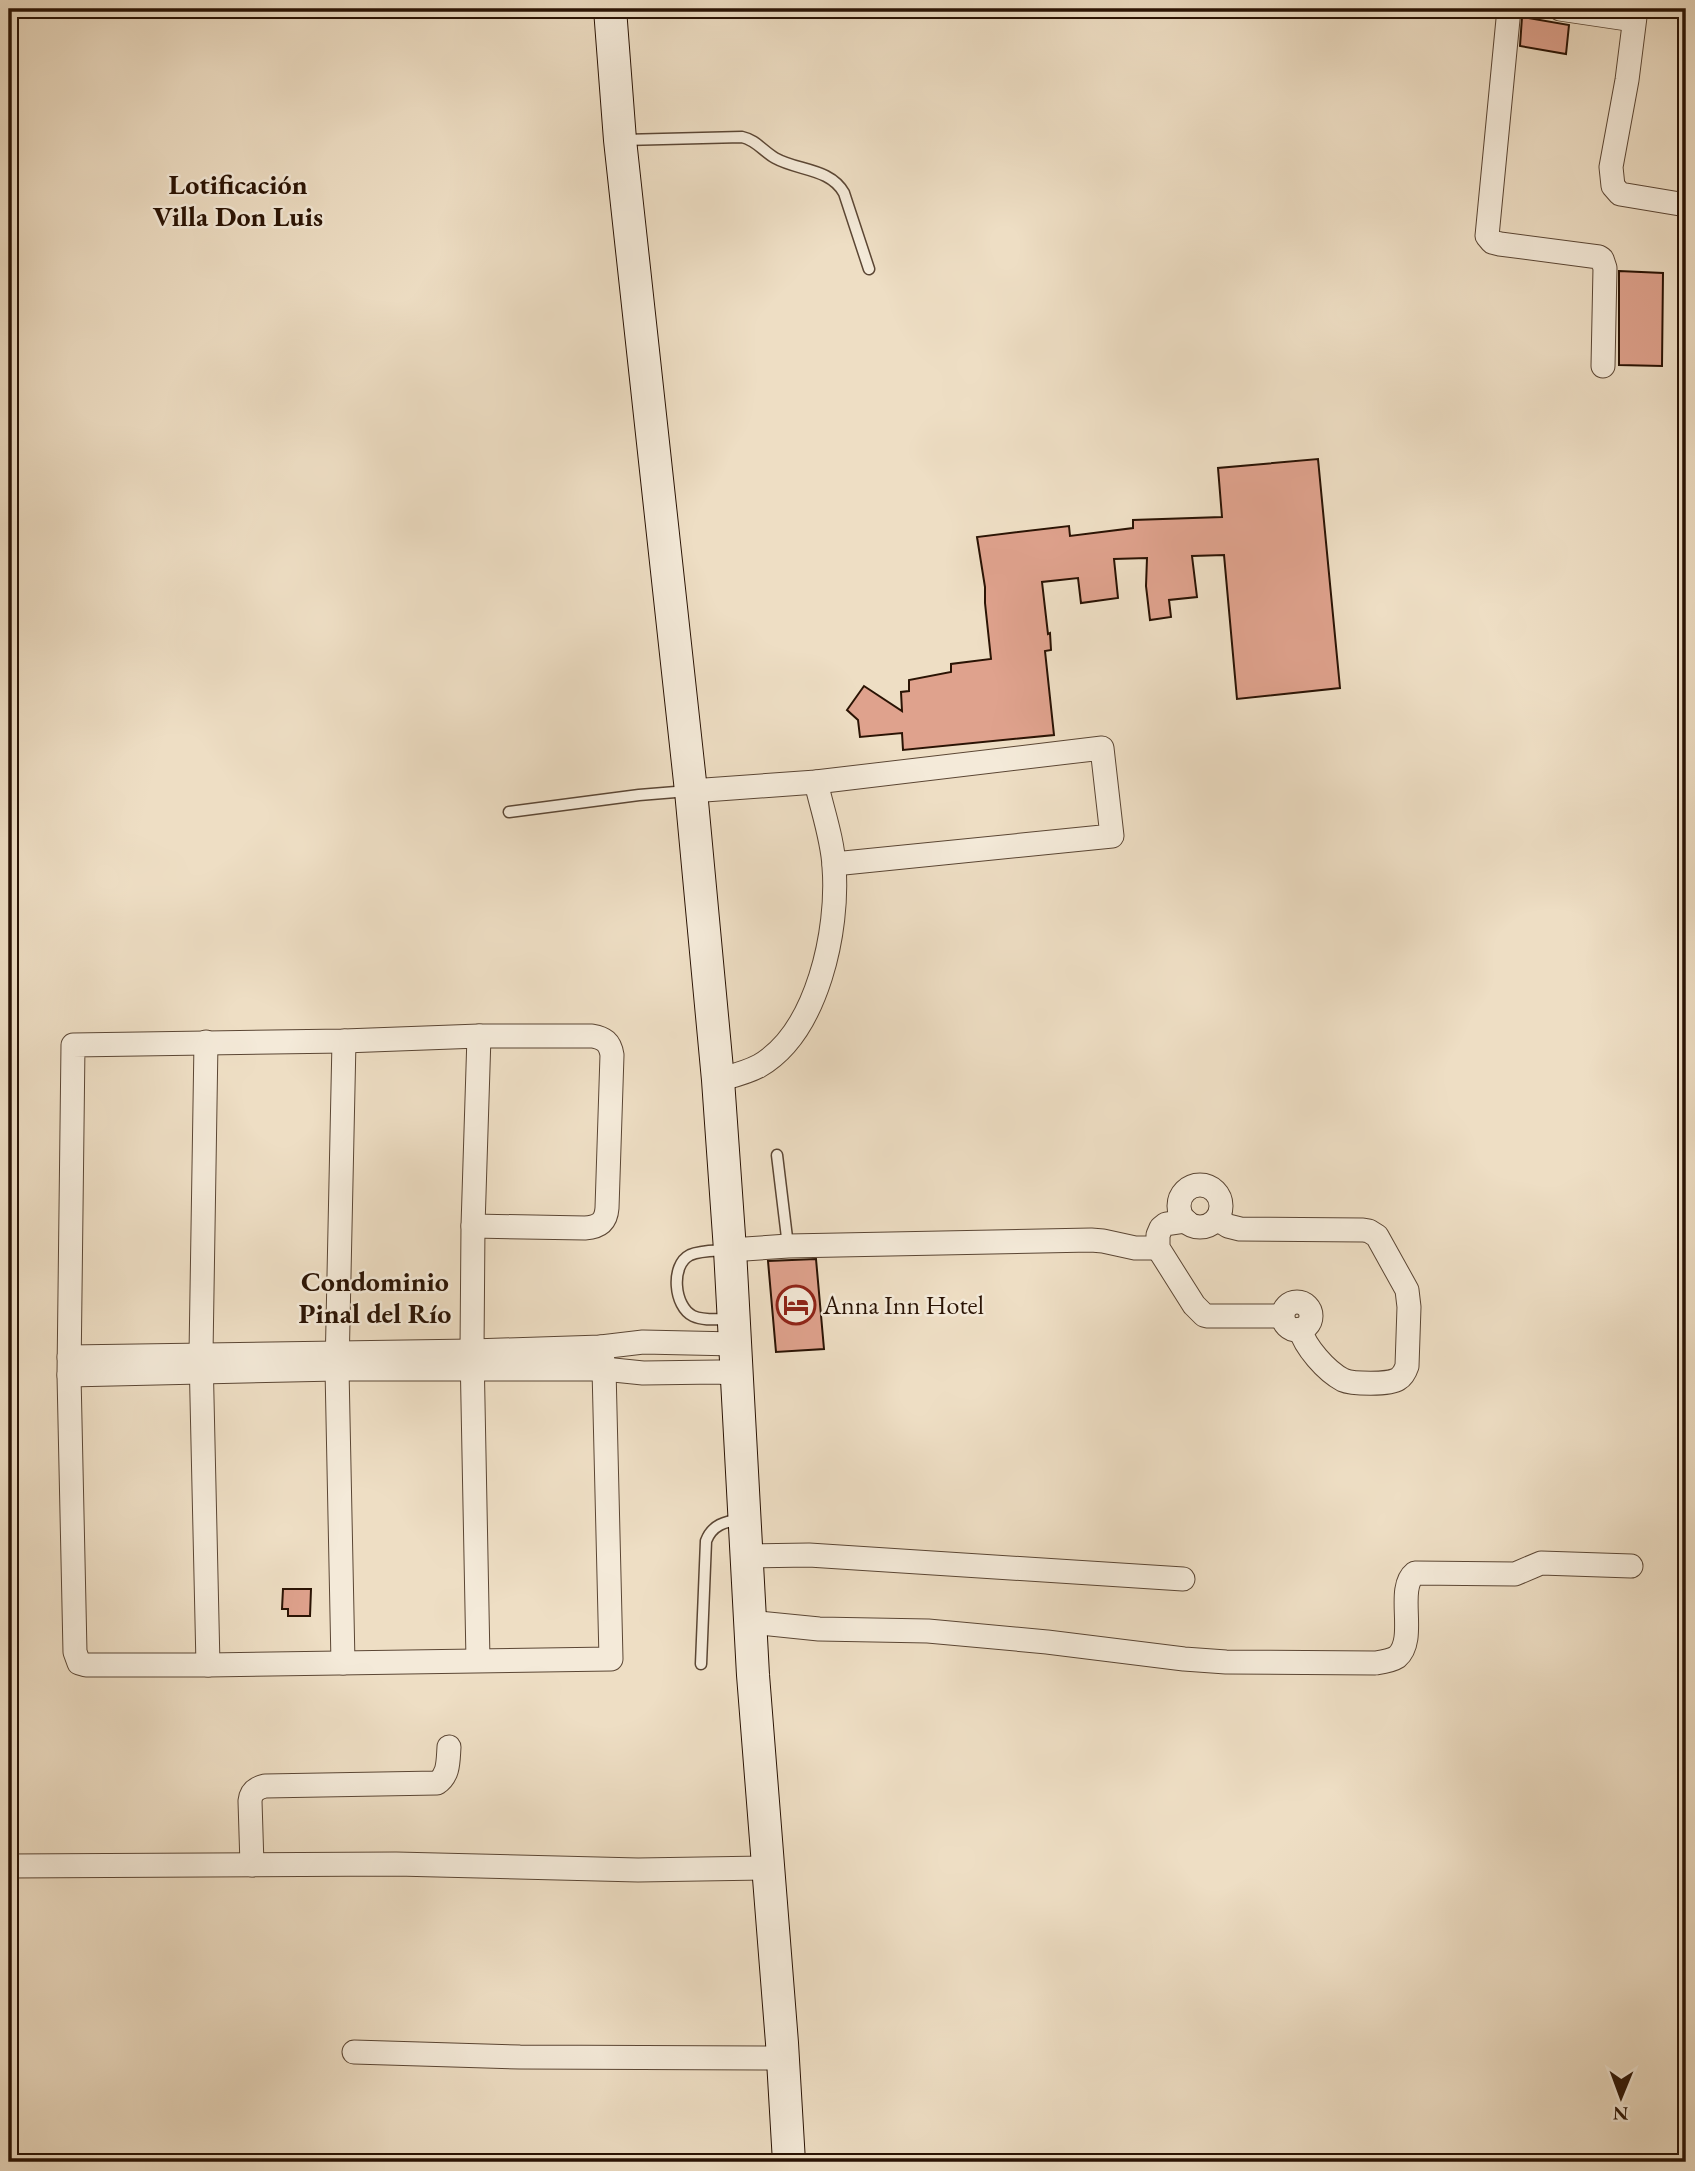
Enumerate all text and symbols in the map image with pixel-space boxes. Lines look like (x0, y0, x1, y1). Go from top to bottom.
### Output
district label: Lotificación Villa Don Luis (153, 166, 323, 234)
district label: Condominio Pinal del Río (299, 1263, 451, 1331)
hotel icon: Anna Inn Hotel (775, 1284, 817, 1326)
place label: Anna Inn Hotel (822, 1288, 984, 1322)
north arrow (1586, 2062, 1656, 2132)
text: N (1612, 2101, 1629, 2126)

